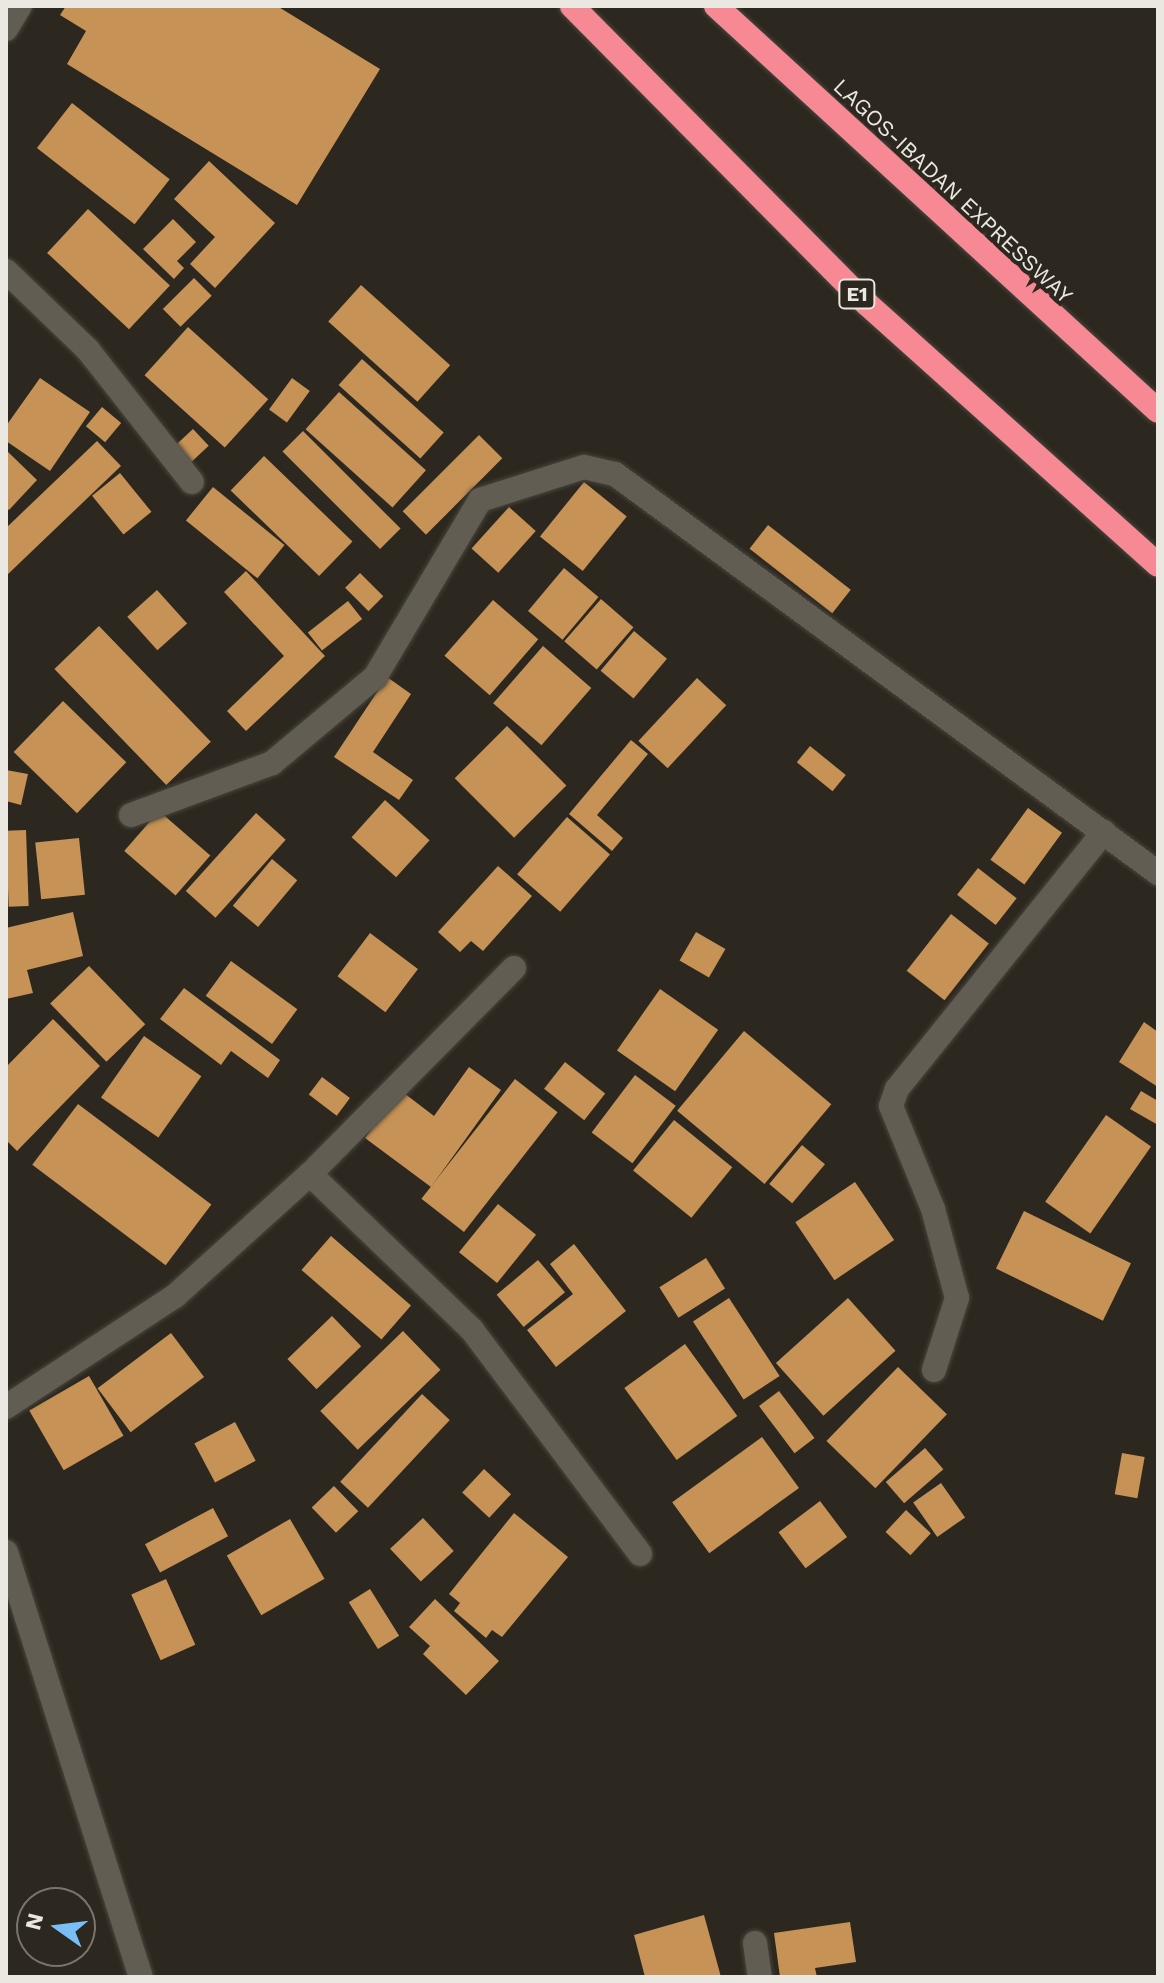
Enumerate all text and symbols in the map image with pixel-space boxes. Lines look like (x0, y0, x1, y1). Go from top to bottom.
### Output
street label: LAGOS-IBADAN EXPRESSWAY (828, 73, 1078, 309)
road number: E1 (837, 278, 877, 310)
north arrow (16, 1887, 96, 1967)
text: N (20, 1911, 48, 1932)

